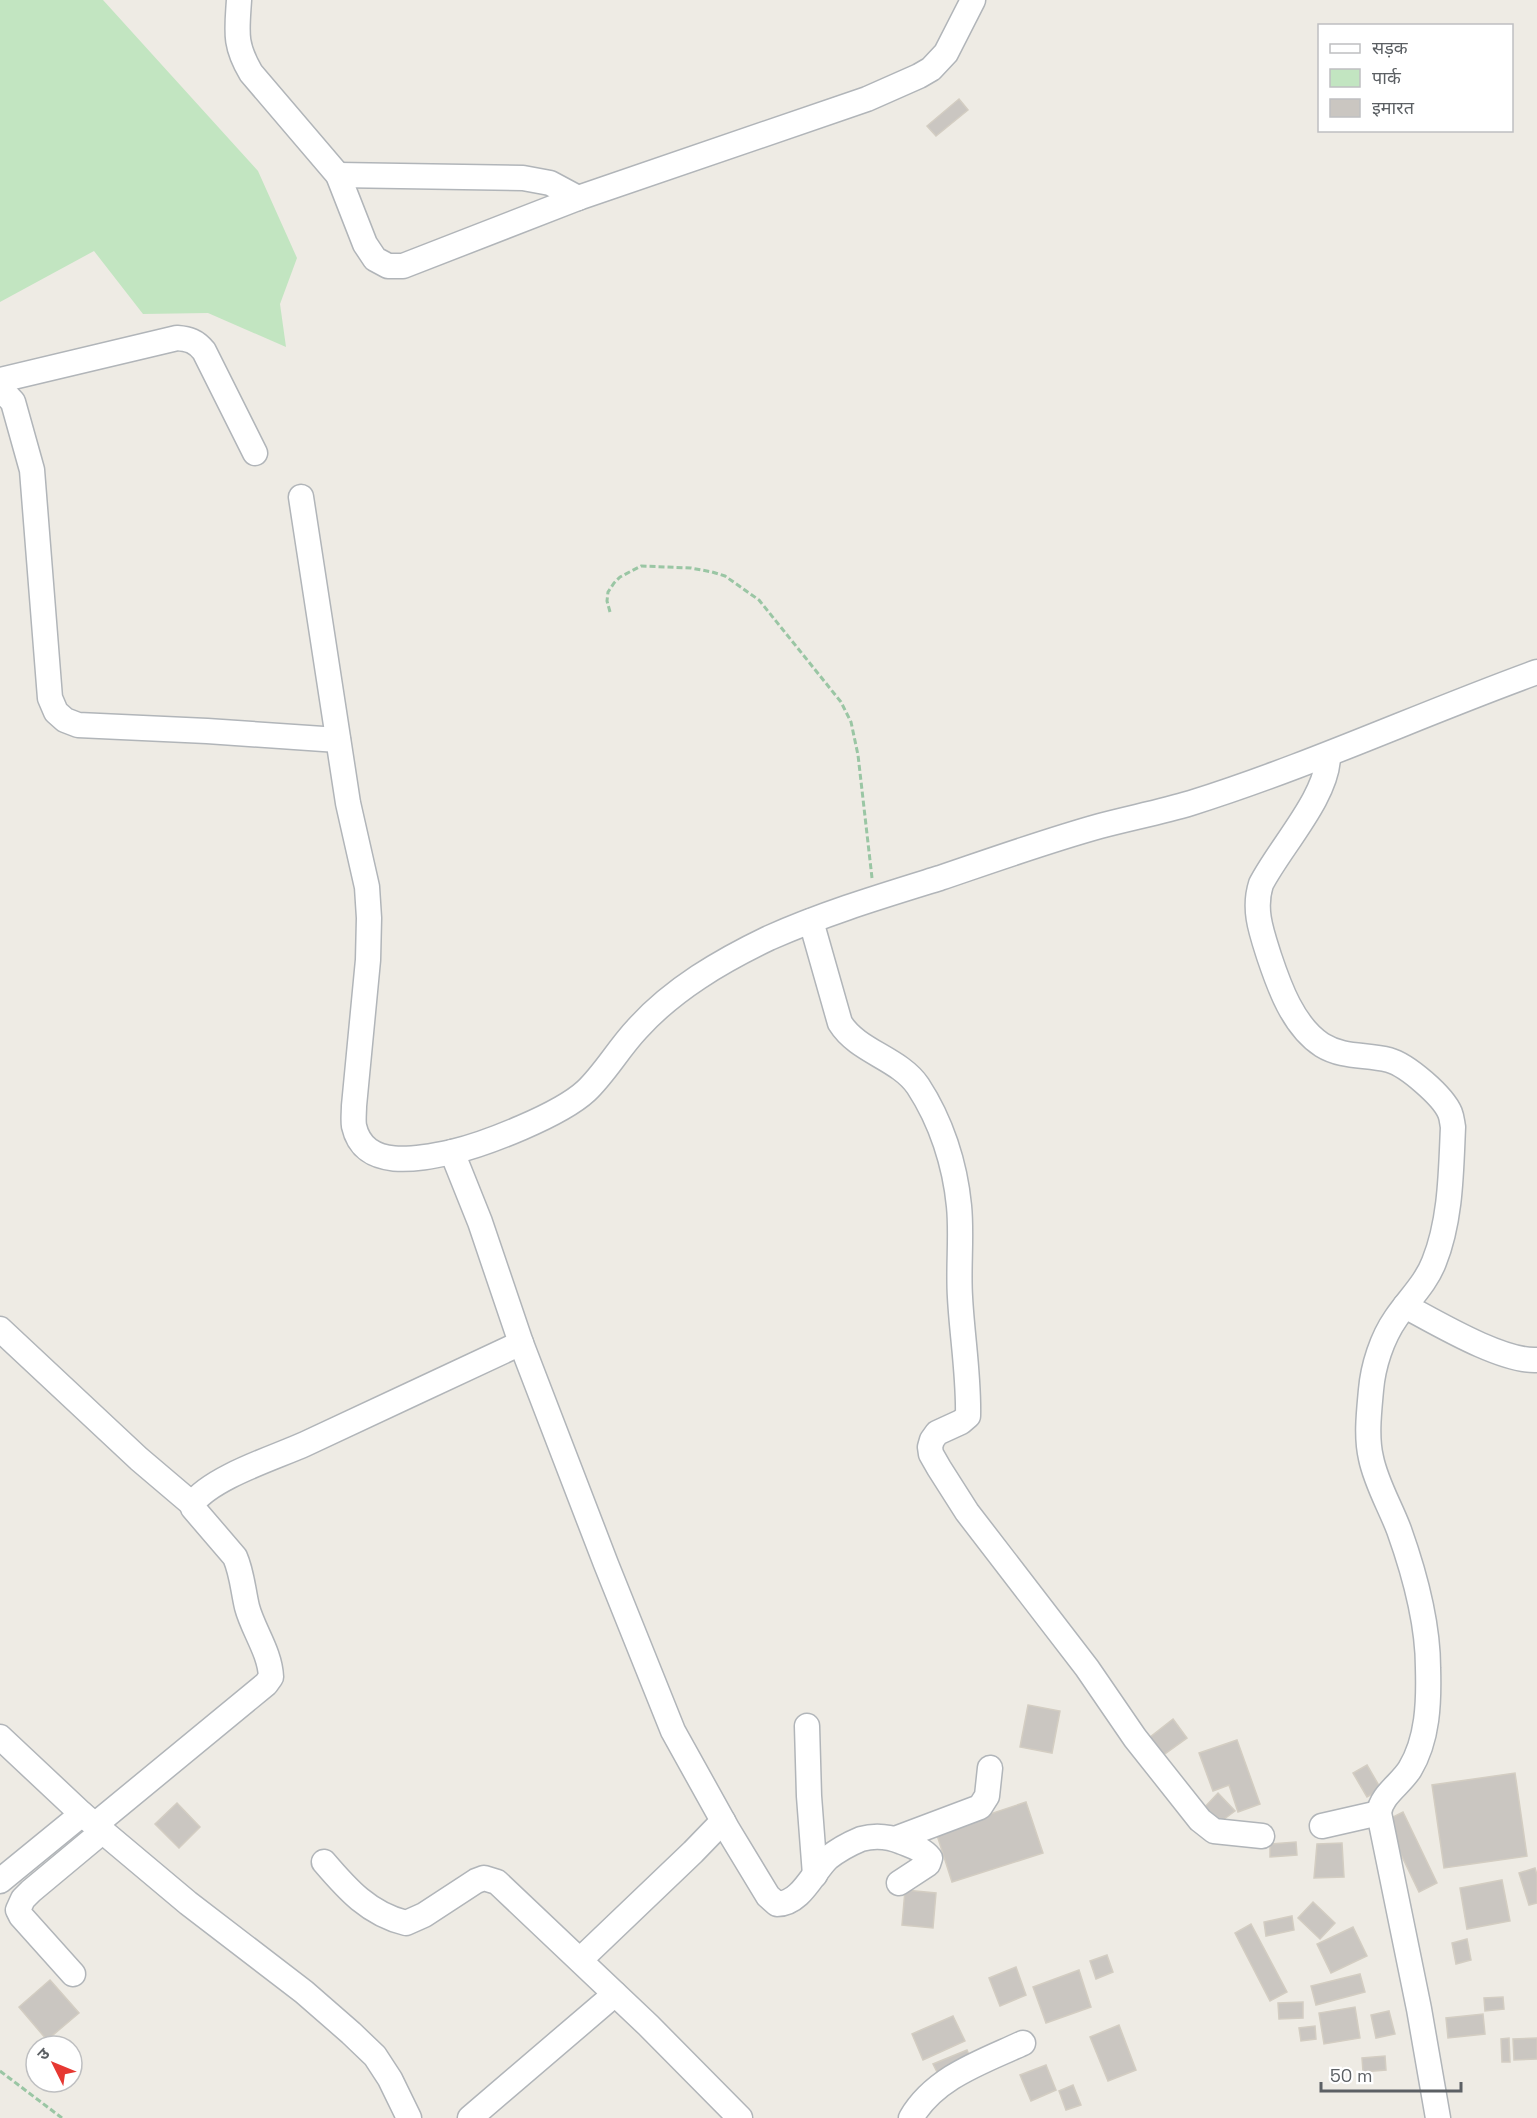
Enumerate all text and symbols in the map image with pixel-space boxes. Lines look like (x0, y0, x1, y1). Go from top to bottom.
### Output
legend (1318, 24, 1513, 132)
text: सड़क (1372, 36, 1409, 59)
text: पार्क (1372, 66, 1402, 89)
text: इमारत (1372, 96, 1415, 119)
north arrow (24, 2034, 84, 2094)
text: उ (33, 2043, 55, 2065)
scale bar (1321, 2055, 1460, 2093)
text: 50 m (1330, 2064, 1372, 2087)

